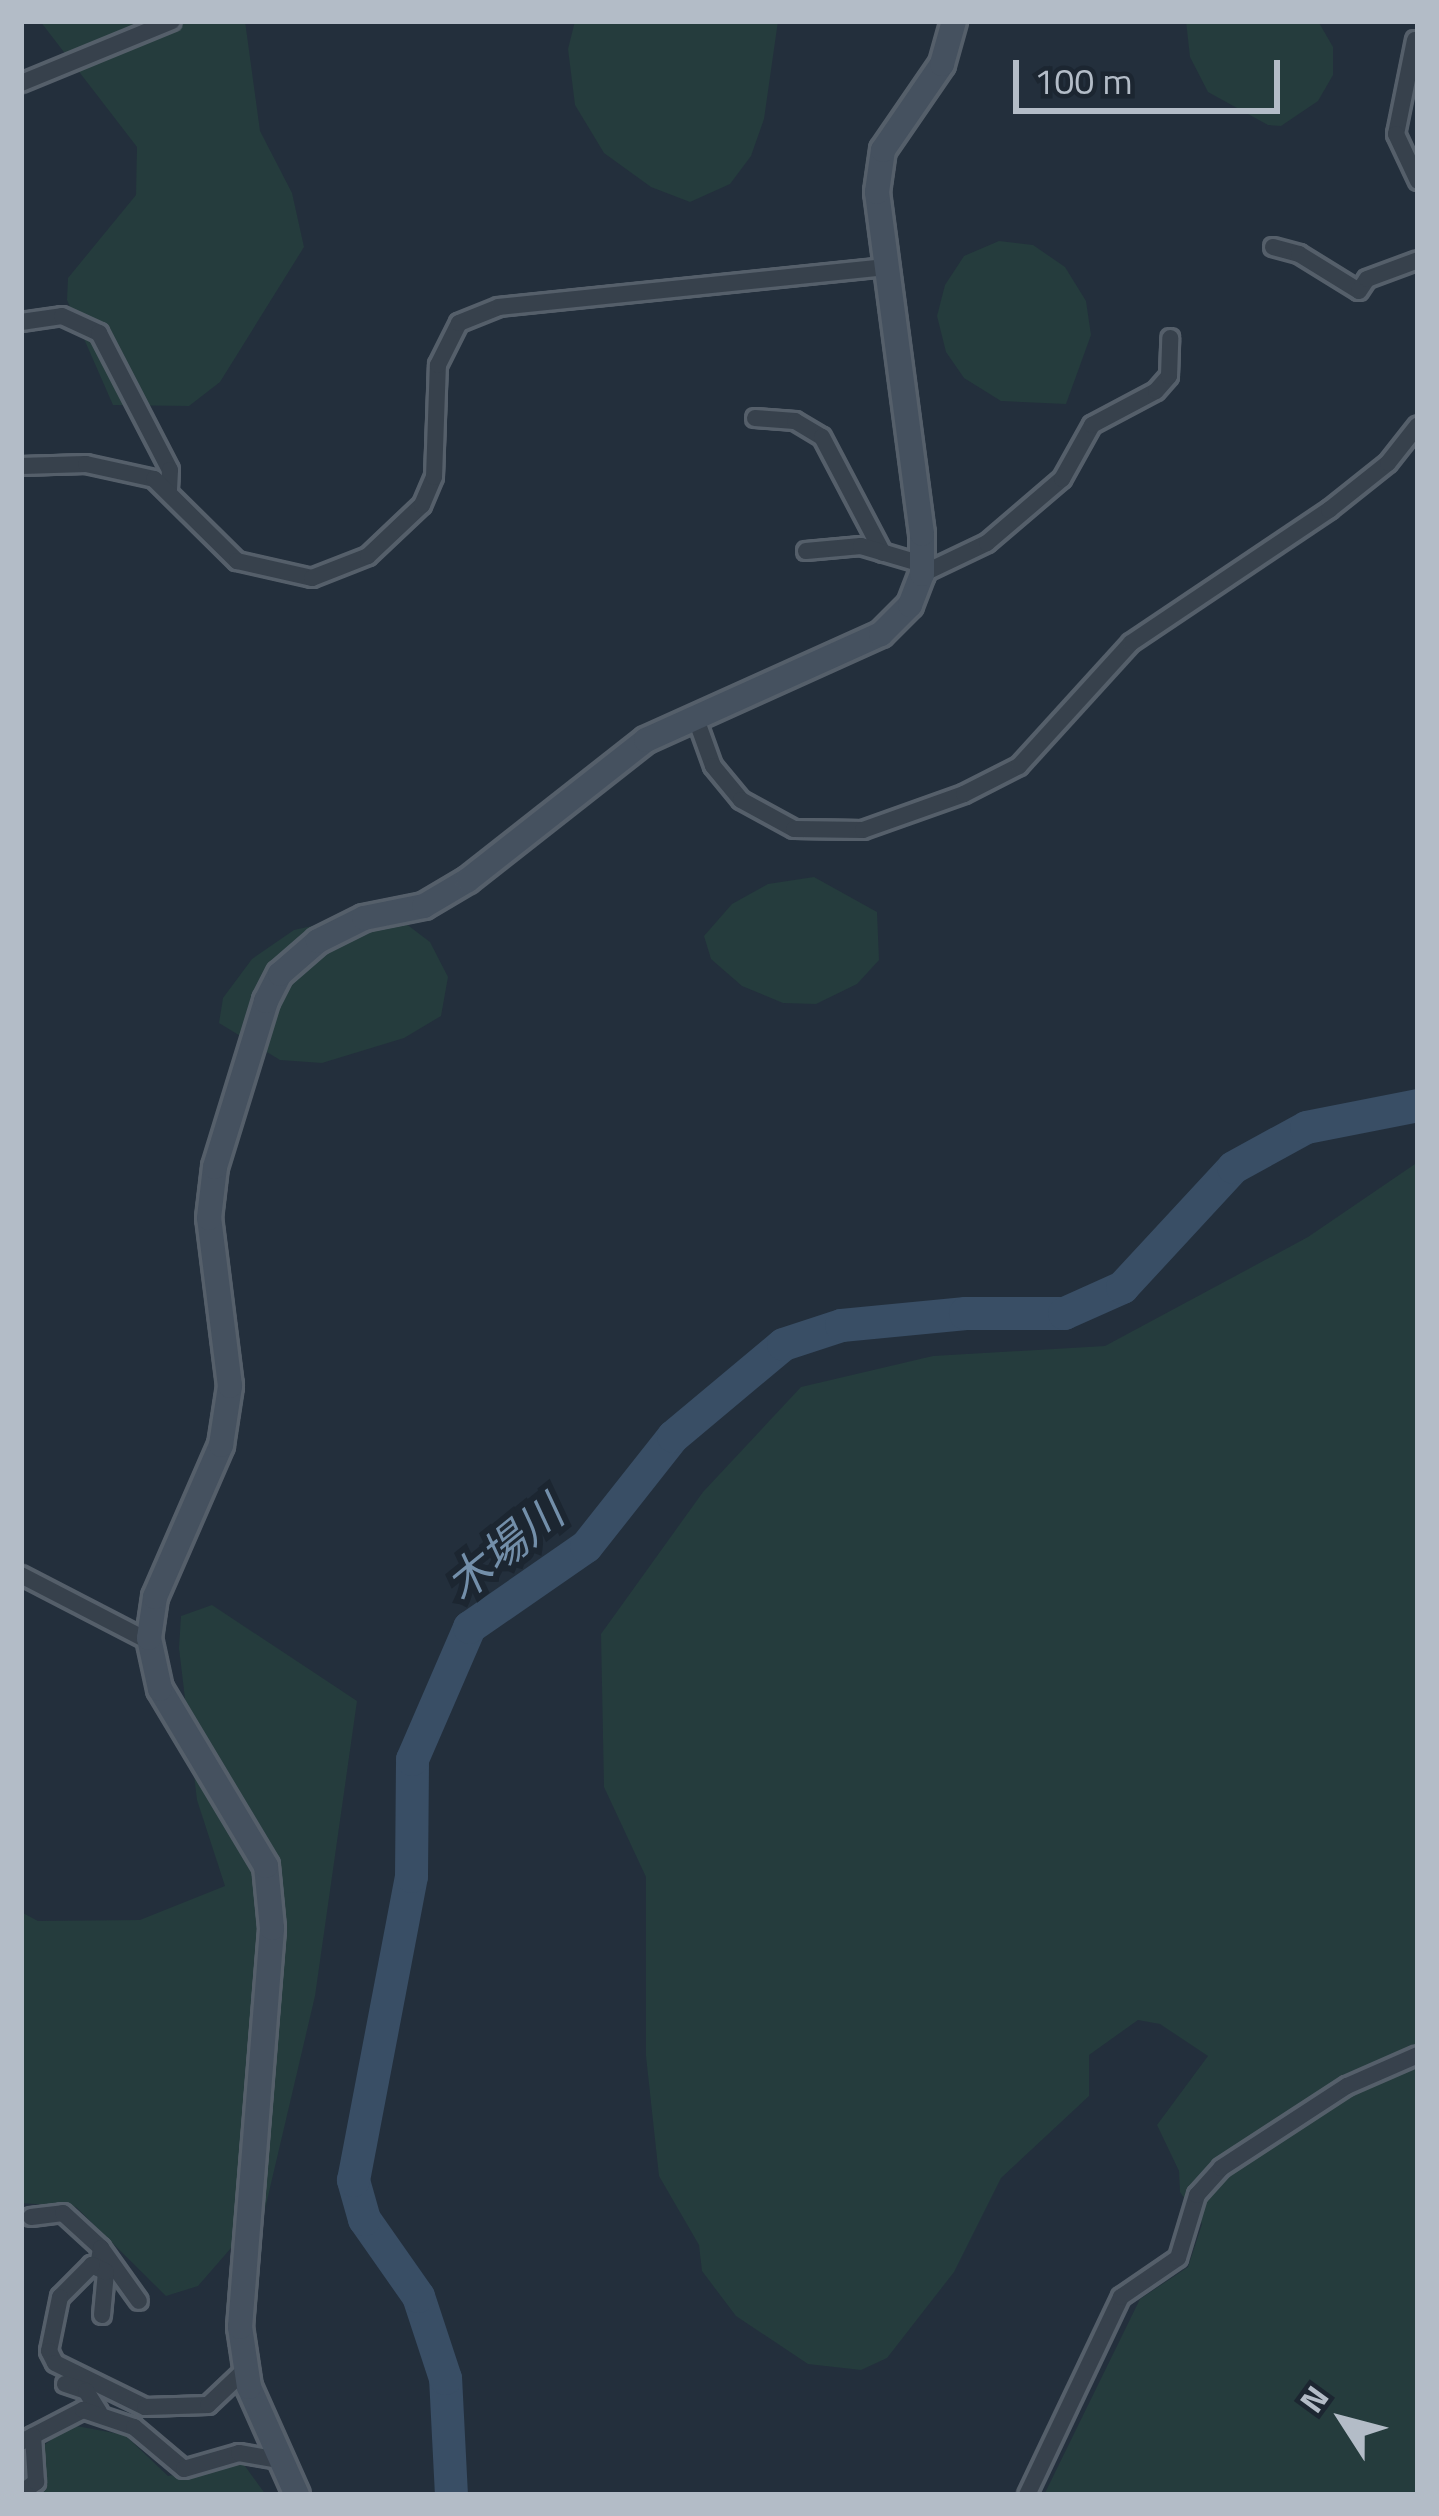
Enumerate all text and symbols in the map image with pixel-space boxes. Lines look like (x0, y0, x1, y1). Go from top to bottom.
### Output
scale bar (1019, 36, 1286, 110)
text: 100 m (1034, 53, 1133, 108)
water label: 木場川 (435, 1485, 573, 1611)
north arrow (1283, 2360, 1403, 2480)
text: N (1287, 2375, 1341, 2423)

